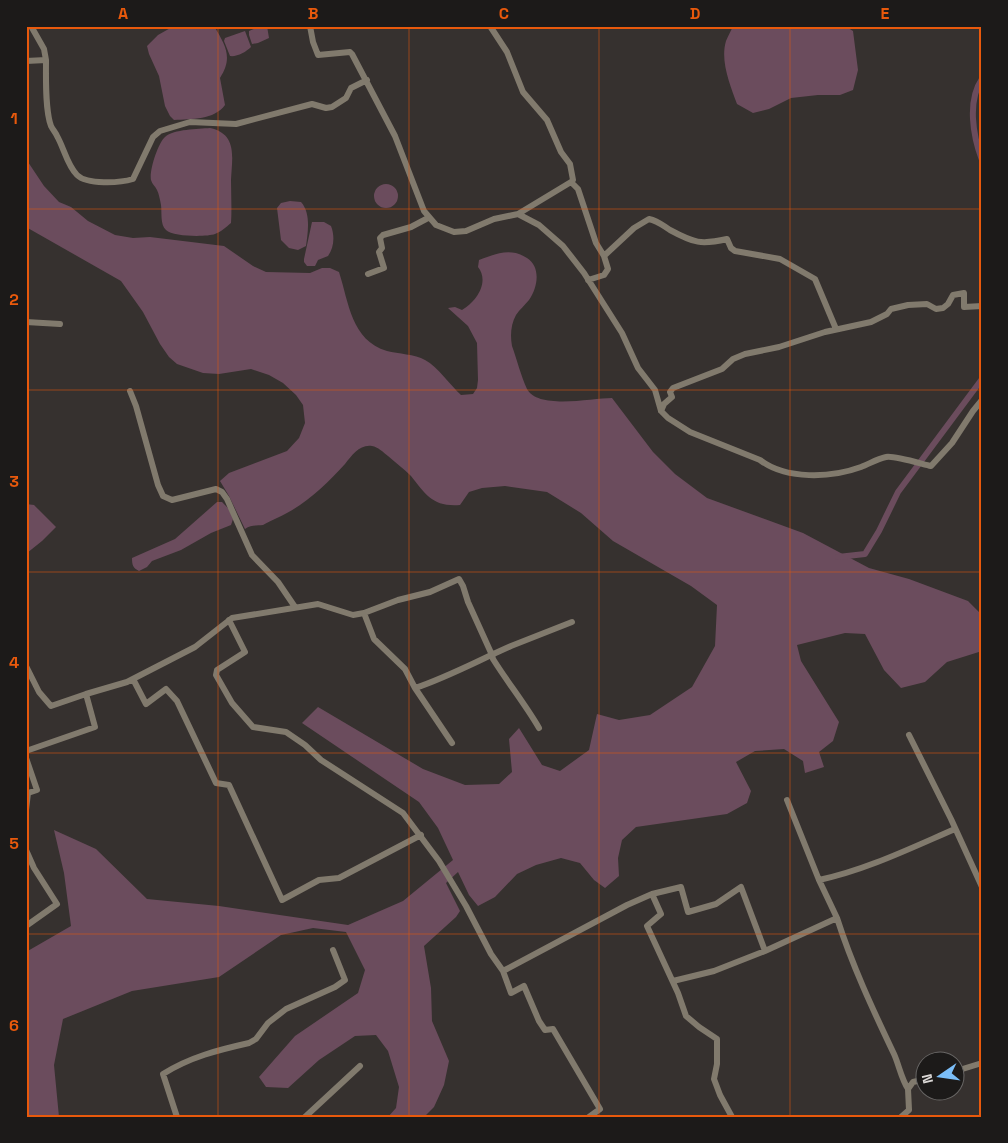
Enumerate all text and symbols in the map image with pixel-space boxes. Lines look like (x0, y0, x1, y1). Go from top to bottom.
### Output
text: A (118, 3, 128, 24)
text: B (308, 3, 318, 24)
text: C (499, 3, 509, 24)
text: D (690, 3, 700, 24)
text: E (881, 3, 890, 24)
text: 1 (10, 108, 18, 129)
text: 2 (9, 289, 19, 310)
text: 3 (9, 471, 19, 492)
text: 4 (9, 652, 19, 673)
text: 5 (9, 833, 19, 854)
text: 6 (9, 1015, 19, 1036)
north arrow (916, 1050, 966, 1100)
text: N (918, 1072, 937, 1086)

